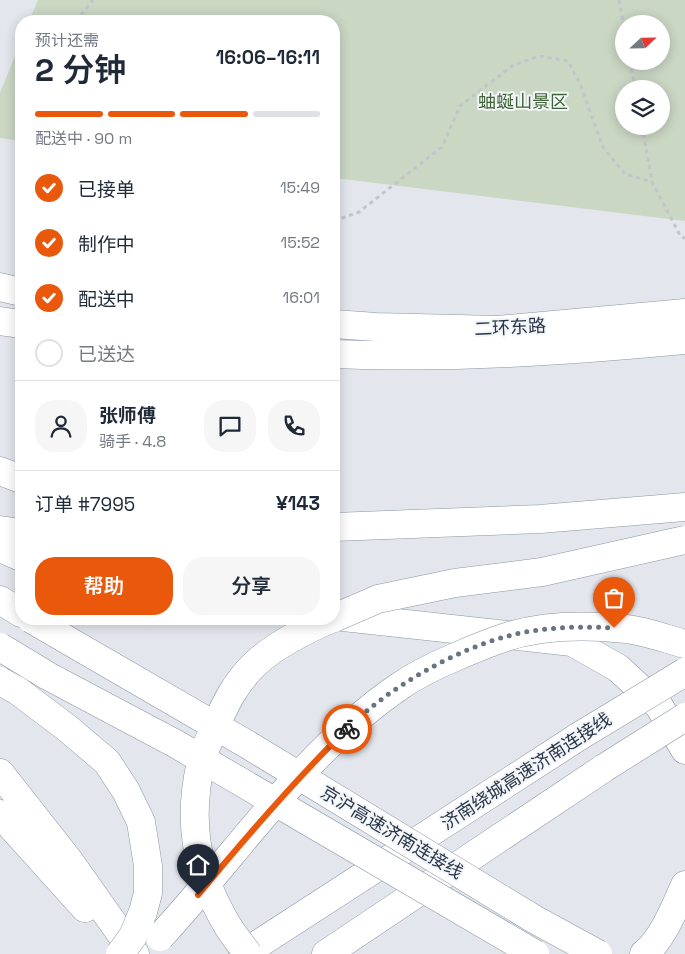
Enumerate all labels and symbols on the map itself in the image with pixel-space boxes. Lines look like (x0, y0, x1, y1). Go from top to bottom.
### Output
north arrow (615, 15, 670, 70)
park label: 蚰蜒山景区 (478, 90, 568, 113)
street label: 二环东路 (473, 314, 547, 340)
pin (593, 577, 635, 628)
courier (322, 704, 372, 754)
street label: 济南绕城高速济南连接线 (437, 707, 615, 835)
street label: 京沪高速济南连接线 (317, 780, 467, 884)
pin (177, 844, 219, 895)

